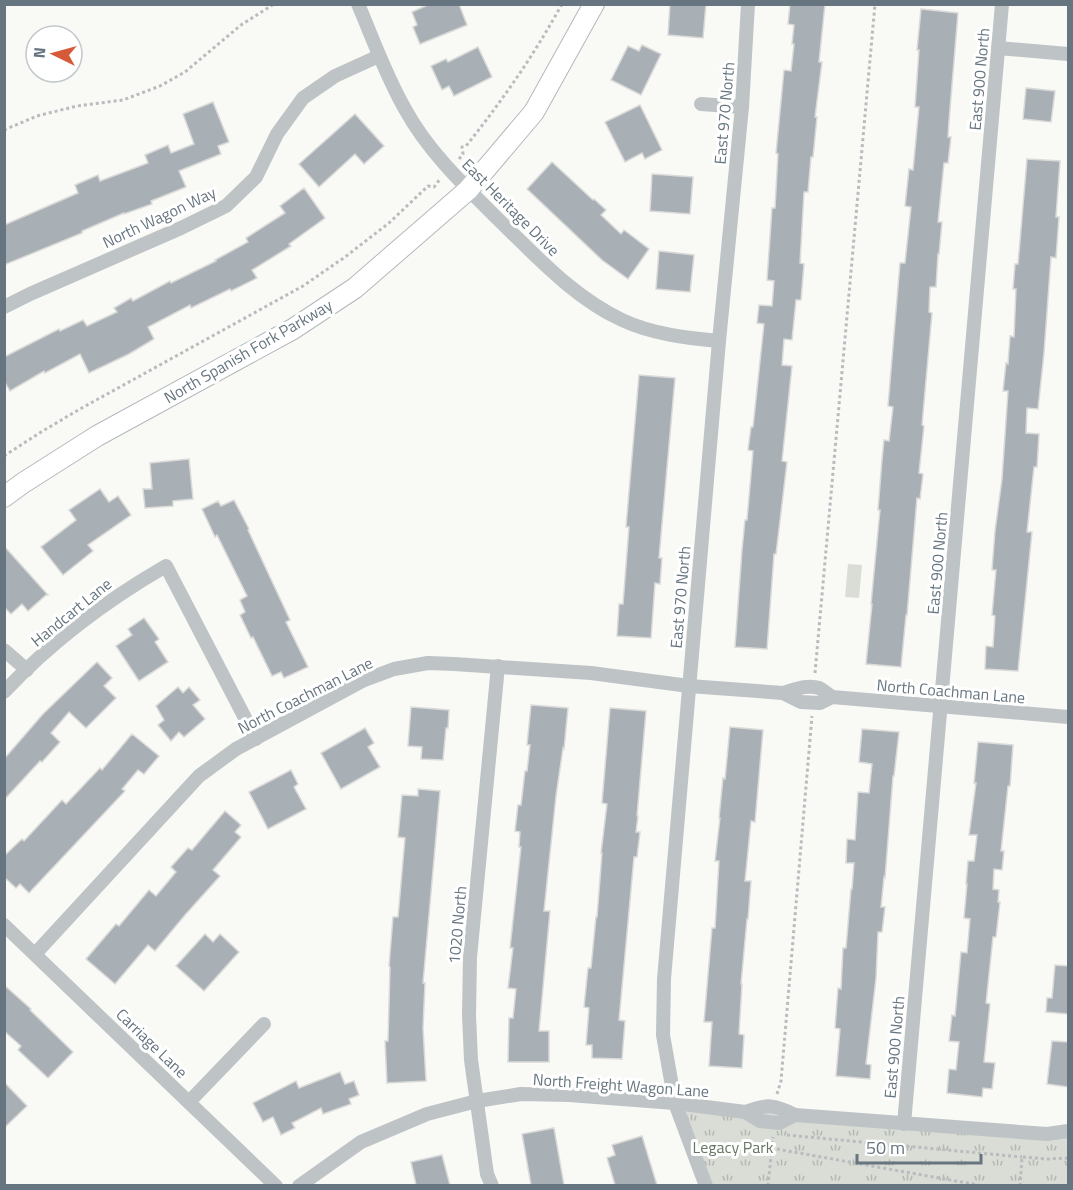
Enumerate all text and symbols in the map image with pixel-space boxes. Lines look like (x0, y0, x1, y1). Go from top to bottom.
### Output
north arrow (24, 24, 84, 84)
street label: East 900 North (963, 27, 995, 131)
text: N (27, 46, 51, 59)
street label: East 970 North (708, 61, 740, 165)
street label: East Heritage Drive (457, 153, 565, 261)
street label: North Wagon Way (98, 180, 220, 254)
street label: North Spanish Fork Parkway (159, 293, 337, 409)
street label: East 900 North (921, 511, 953, 615)
street label: East 970 North (664, 545, 696, 649)
street label: Handcart Lane (25, 572, 117, 652)
street label: North Coachman Lane (233, 651, 377, 739)
street label: North Coachman Lane (876, 673, 1026, 709)
street label: 1020 North (442, 885, 472, 965)
street label: East 900 North (878, 995, 910, 1099)
street label: Carriage Lane (111, 1003, 193, 1083)
street label: North Freight Wagon Lane (532, 1067, 710, 1103)
scale bar (857, 1127, 982, 1165)
text: 50 m (866, 1134, 905, 1161)
park label: Legacy Park (693, 1135, 774, 1159)

